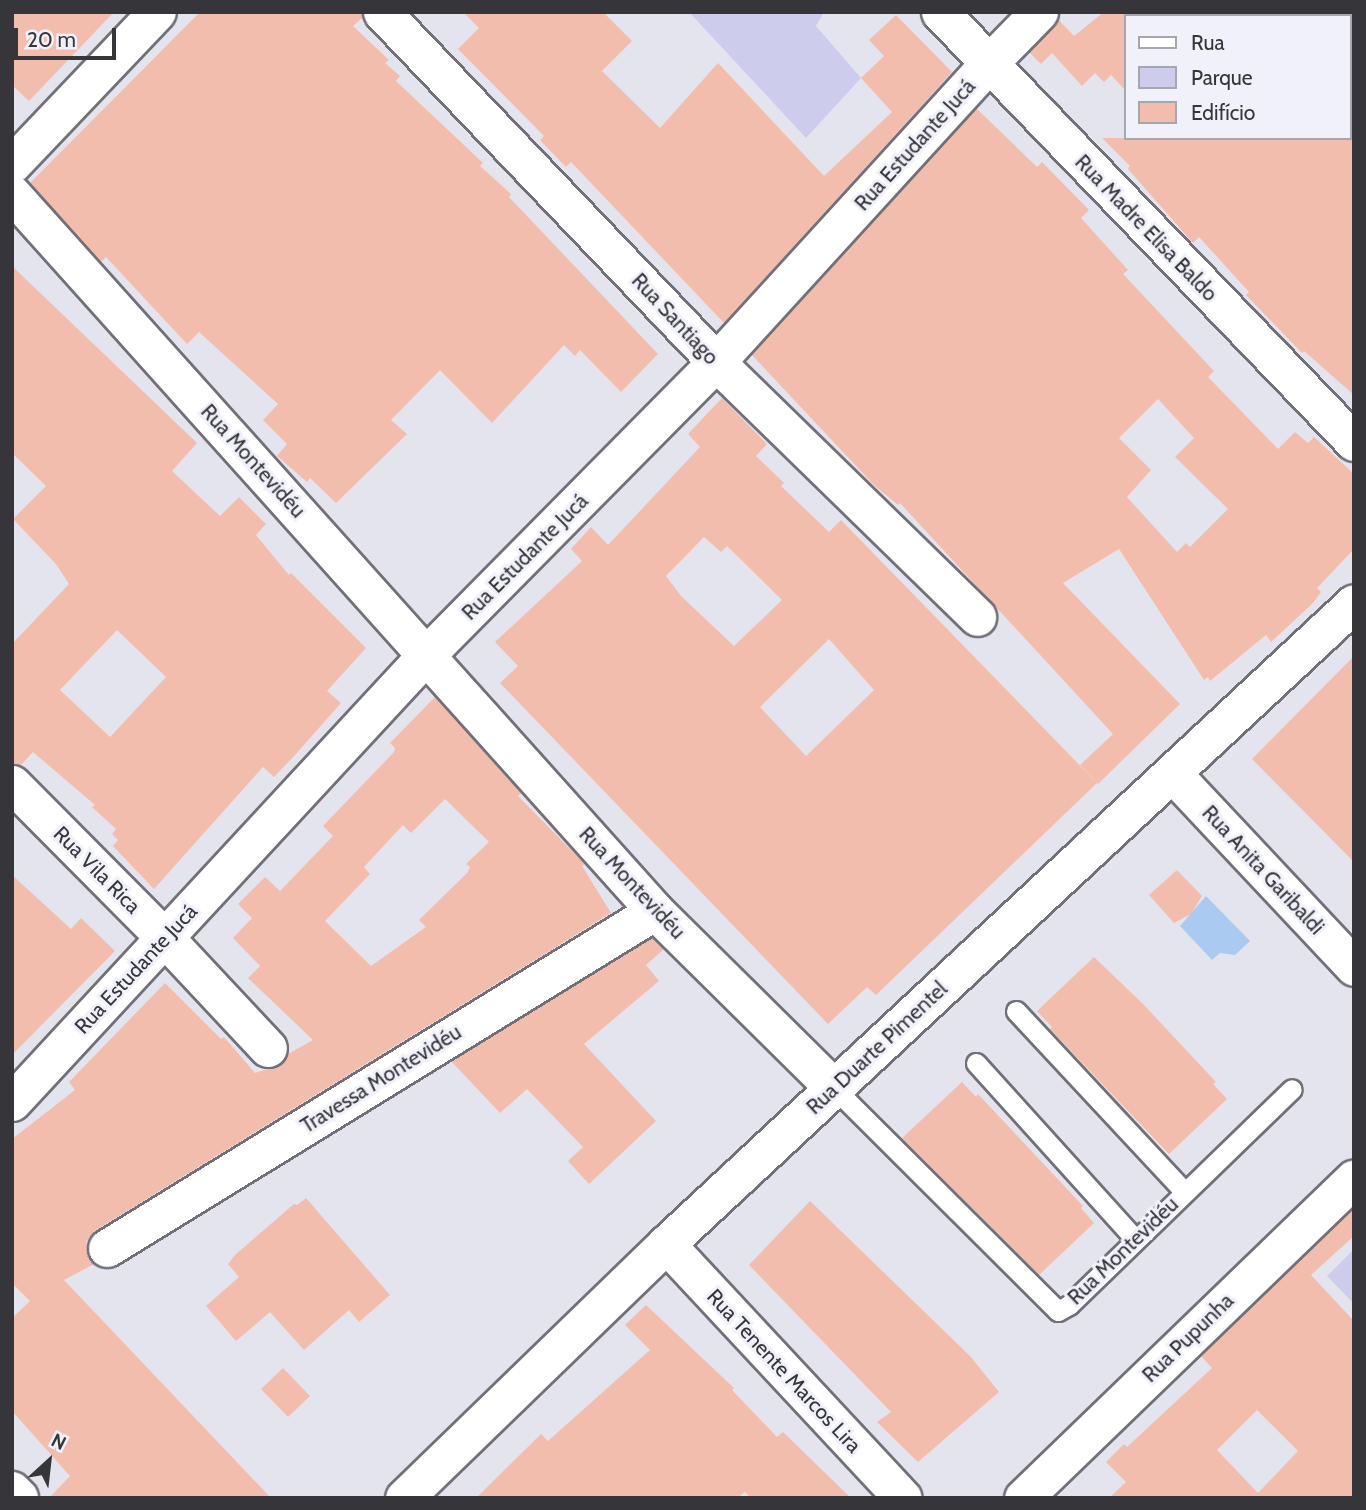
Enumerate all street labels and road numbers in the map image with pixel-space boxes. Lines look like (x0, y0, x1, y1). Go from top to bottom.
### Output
street label: Rua Estudante Jucá (849, 74, 981, 216)
street label: Rua Madre Elisa Baldo (1070, 149, 1222, 307)
street label: Rua Santiago (626, 268, 724, 370)
street label: Rua Montevidéu (195, 399, 311, 523)
street label: Rua Estudante Jucá (457, 489, 593, 625)
street label: Rua Anita Garibaldi (1197, 800, 1329, 940)
street label: Rua Vila Rica (48, 821, 146, 919)
street label: Rua Montevidéu (574, 822, 690, 944)
street label: Rua Estudante Jucá (69, 899, 203, 1039)
street label: Rua Duarte Pimentel (801, 976, 953, 1120)
street label: Travessa Montevidéu (296, 1019, 466, 1139)
street label: Rua Montevidéu (1062, 1192, 1184, 1310)
street label: Rua Tenente Marcos Lira (702, 1284, 866, 1458)
street label: Rua Pupunha (1137, 1288, 1239, 1388)

